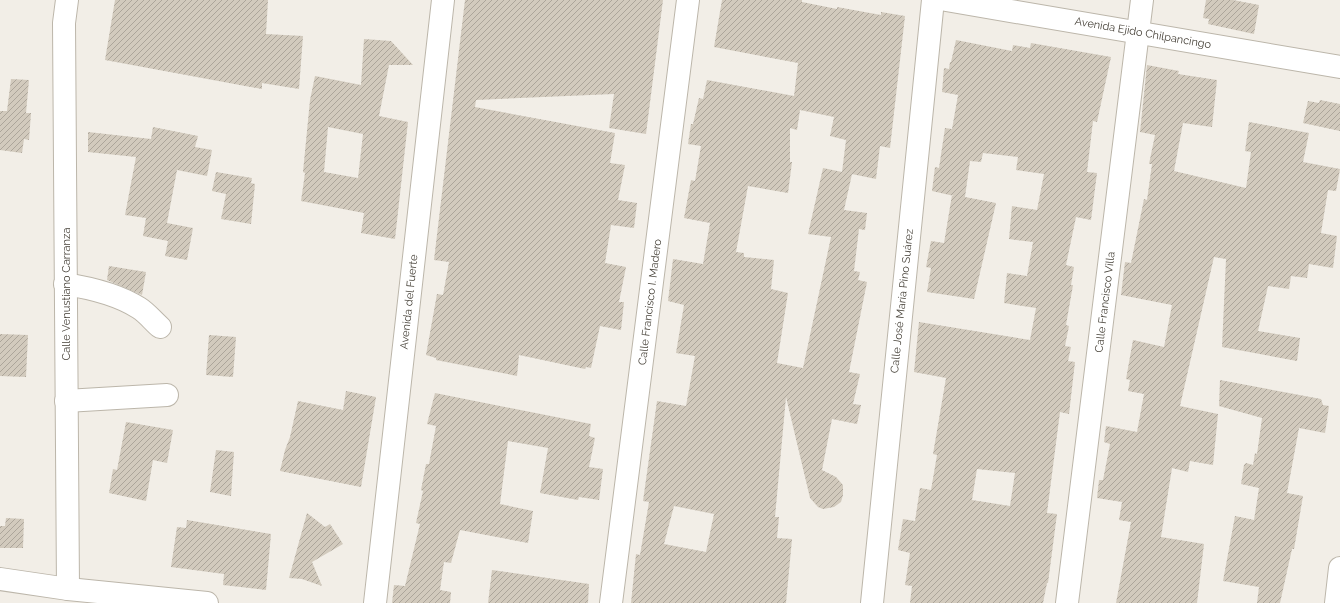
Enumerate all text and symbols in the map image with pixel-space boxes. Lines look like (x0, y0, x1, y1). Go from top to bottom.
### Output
street label: Avenida Ejido Chilpancingo (1074, 15, 1213, 51)
street label: Calle Venustiano Carranza (60, 228, 73, 360)
street label: Calle José María Pino Suárez (888, 228, 916, 374)
street label: Calle Francisco I. Madero (636, 238, 664, 366)
street label: Calle Francisco Villa (1092, 251, 1118, 353)
street label: Avenida del Fuerte (398, 253, 421, 350)

